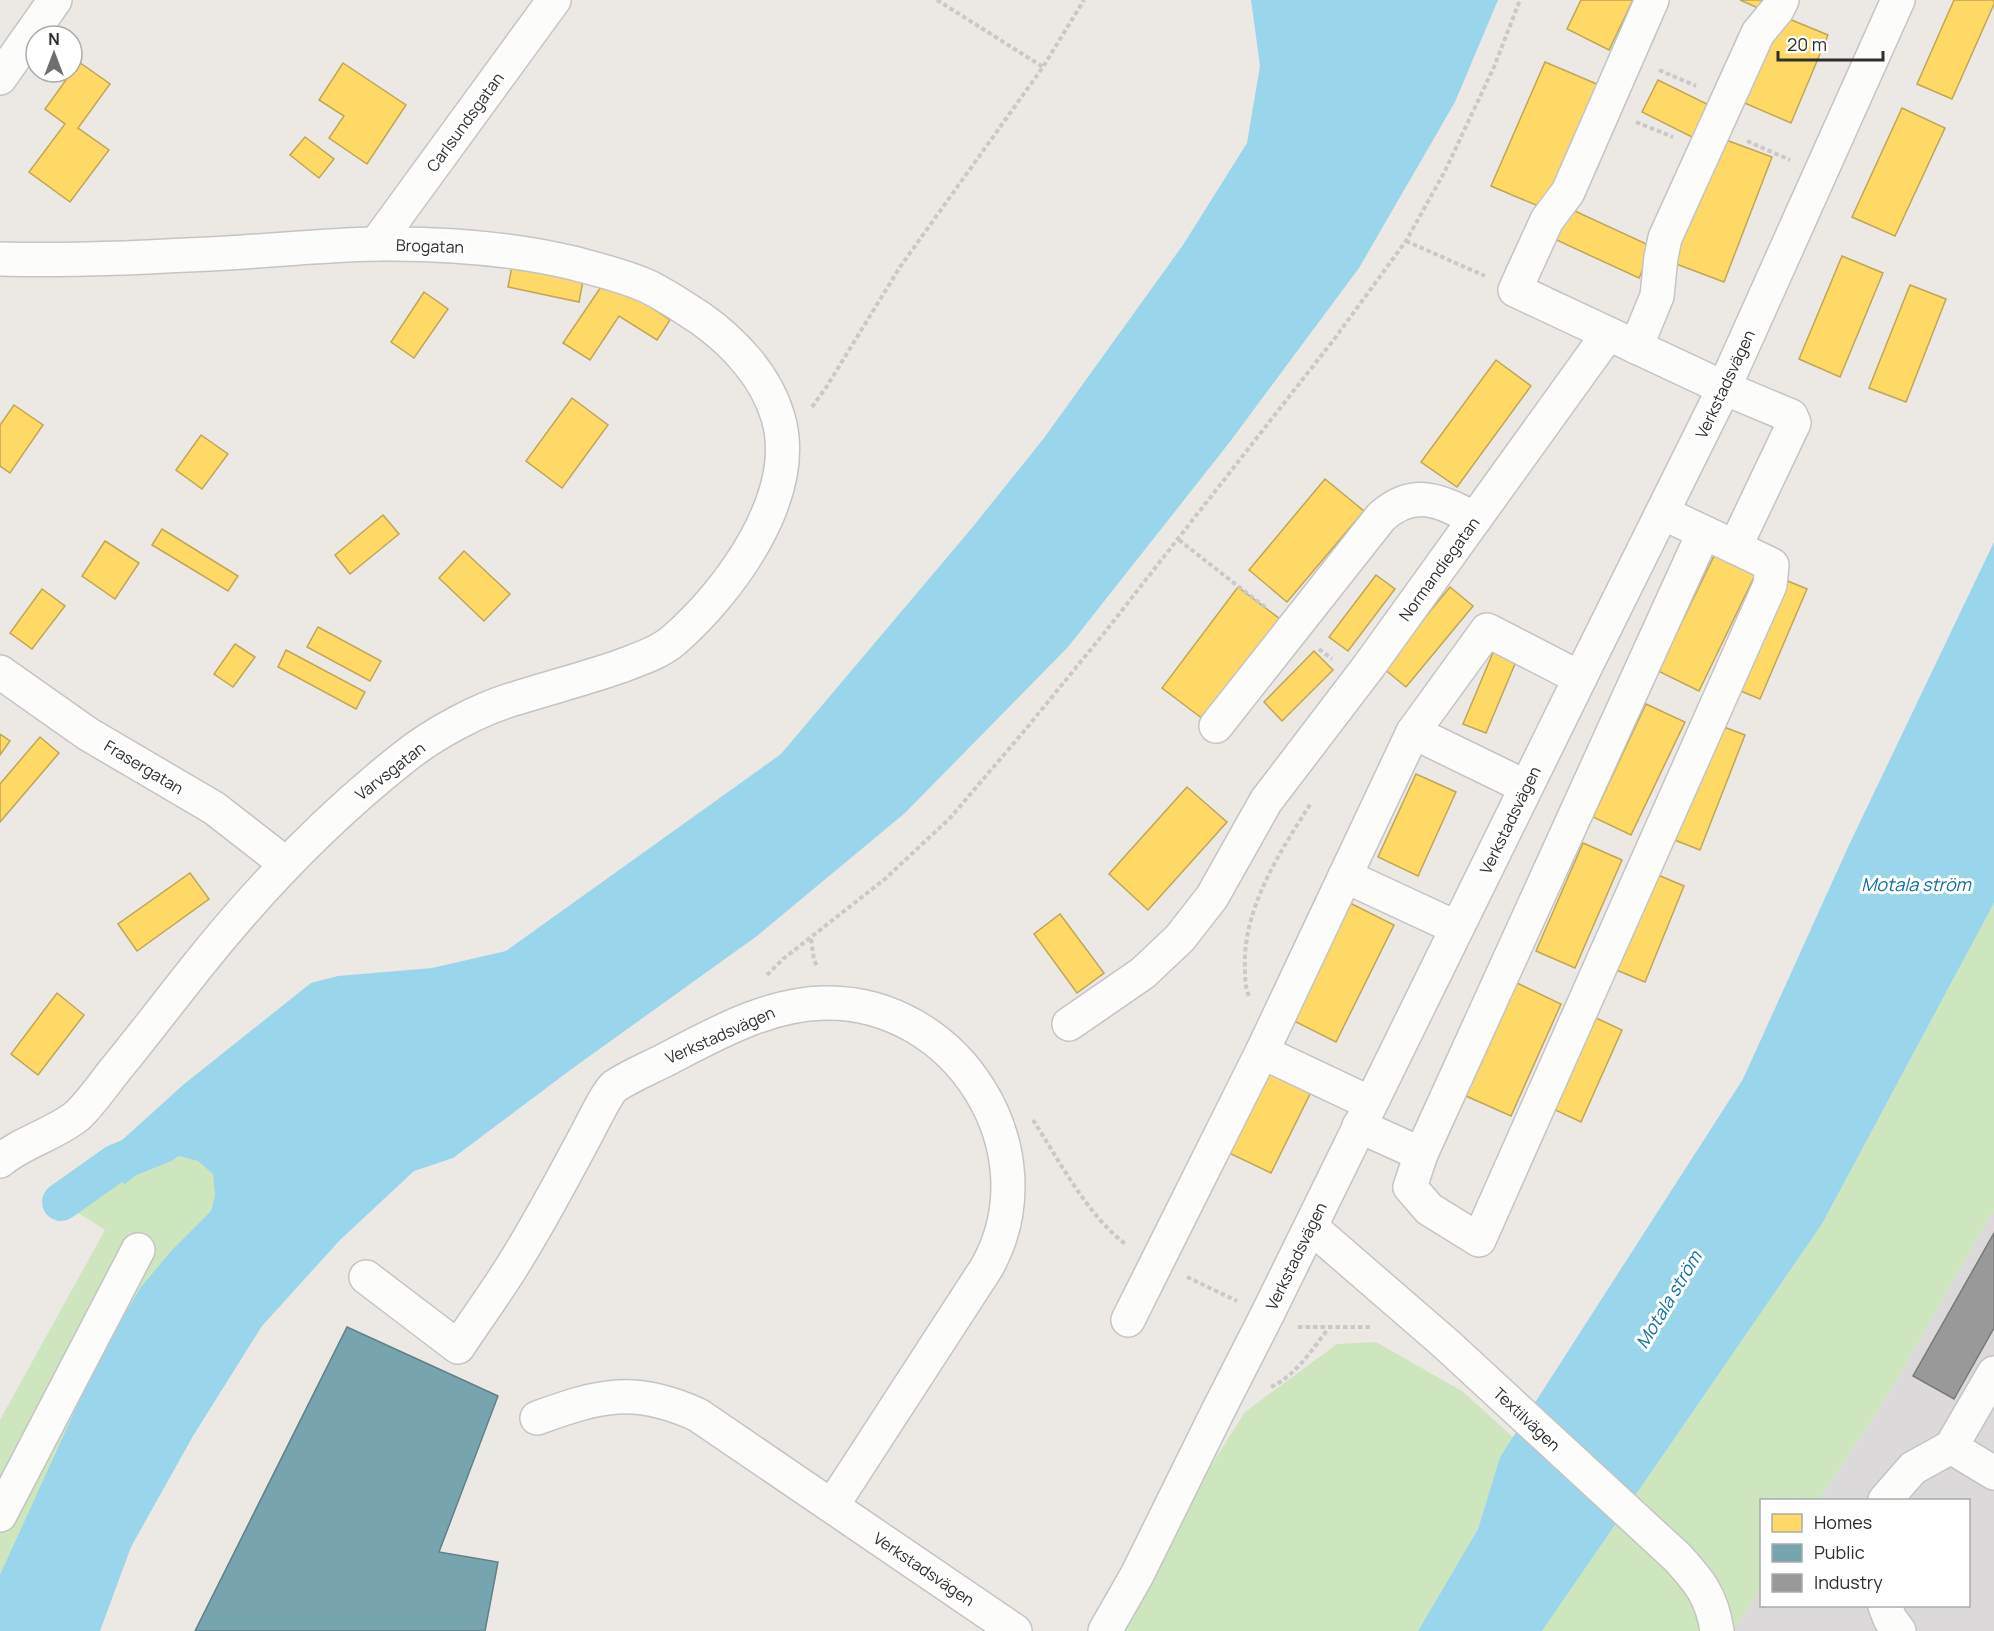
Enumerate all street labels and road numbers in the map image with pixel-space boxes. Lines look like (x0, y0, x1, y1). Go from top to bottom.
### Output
street label: Carlsundsgatan (421, 68, 509, 176)
street label: Brogatan (396, 234, 464, 258)
street label: Verkstadsvägen (1690, 326, 1760, 442)
street label: Normandiegatan (1394, 512, 1484, 626)
street label: Frasergatan (100, 735, 188, 799)
street label: Varvsgatan (351, 737, 429, 805)
street label: Verkstadsvägen (1474, 762, 1546, 878)
street label: Verkstadsvägen (662, 1001, 778, 1069)
street label: Verkstadsvägen (1260, 1198, 1332, 1314)
street label: Textilvägen (1489, 1382, 1565, 1456)
street label: Verkstadsvägen (869, 1527, 979, 1611)

